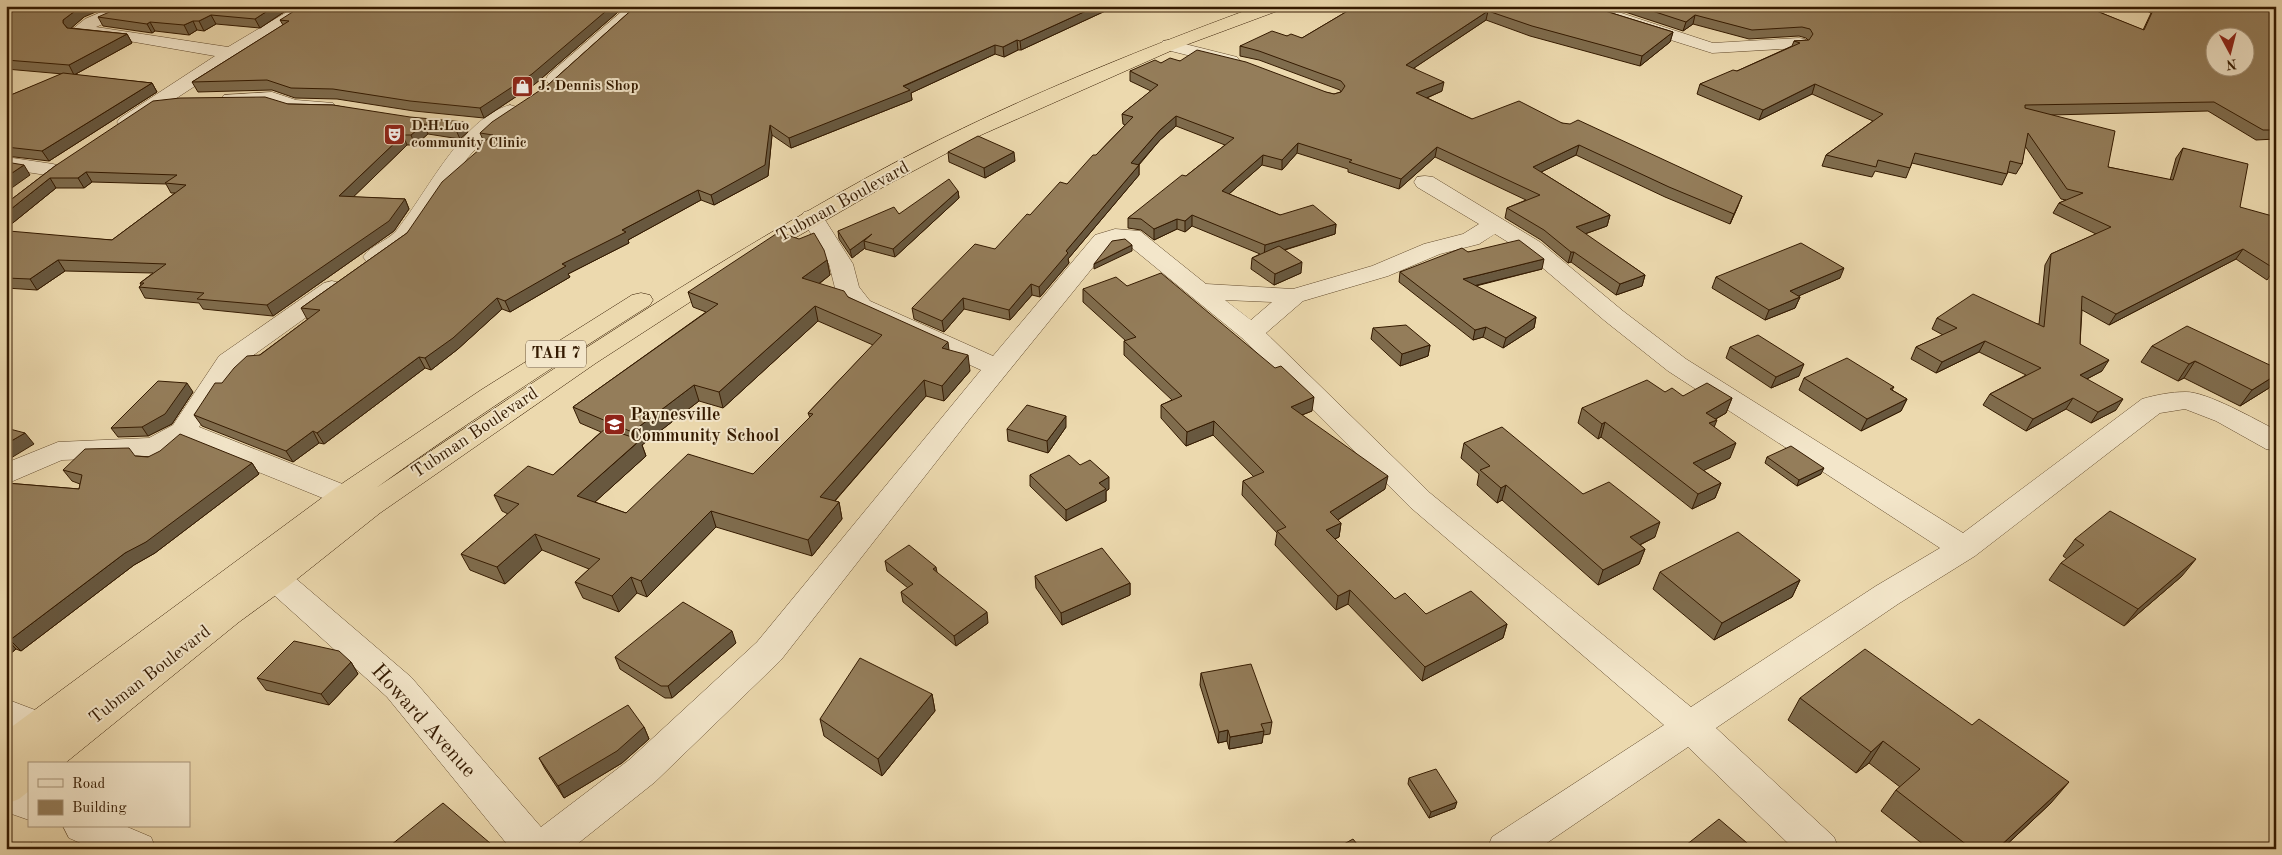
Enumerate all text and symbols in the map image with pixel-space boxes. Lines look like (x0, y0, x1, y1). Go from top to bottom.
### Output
north arrow (2204, 28, 2254, 78)
text: N (2225, 56, 2238, 72)
shop icon: J. Dennis Shop (510, 74, 534, 98)
place label: J. Dennis Shop (538, 79, 639, 94)
place label: D.H.Luo community Clinic (411, 119, 527, 151)
theatre icon: D.H.Luo community Clinic (383, 123, 407, 147)
street label: Tubman Boulevard (774, 158, 912, 246)
road number: TAH 7 (526, 340, 586, 368)
street label: Tubman Boulevard (408, 384, 542, 482)
place label: Paynesville Community School (630, 406, 780, 445)
school or university icon: Paynesville Community School (602, 413, 626, 437)
street label: Tubman Boulevard (86, 622, 214, 728)
street label: Howard Avenue (367, 660, 479, 782)
legend (28, 762, 190, 828)
text: Road (72, 777, 106, 792)
text: Building (72, 801, 127, 816)

